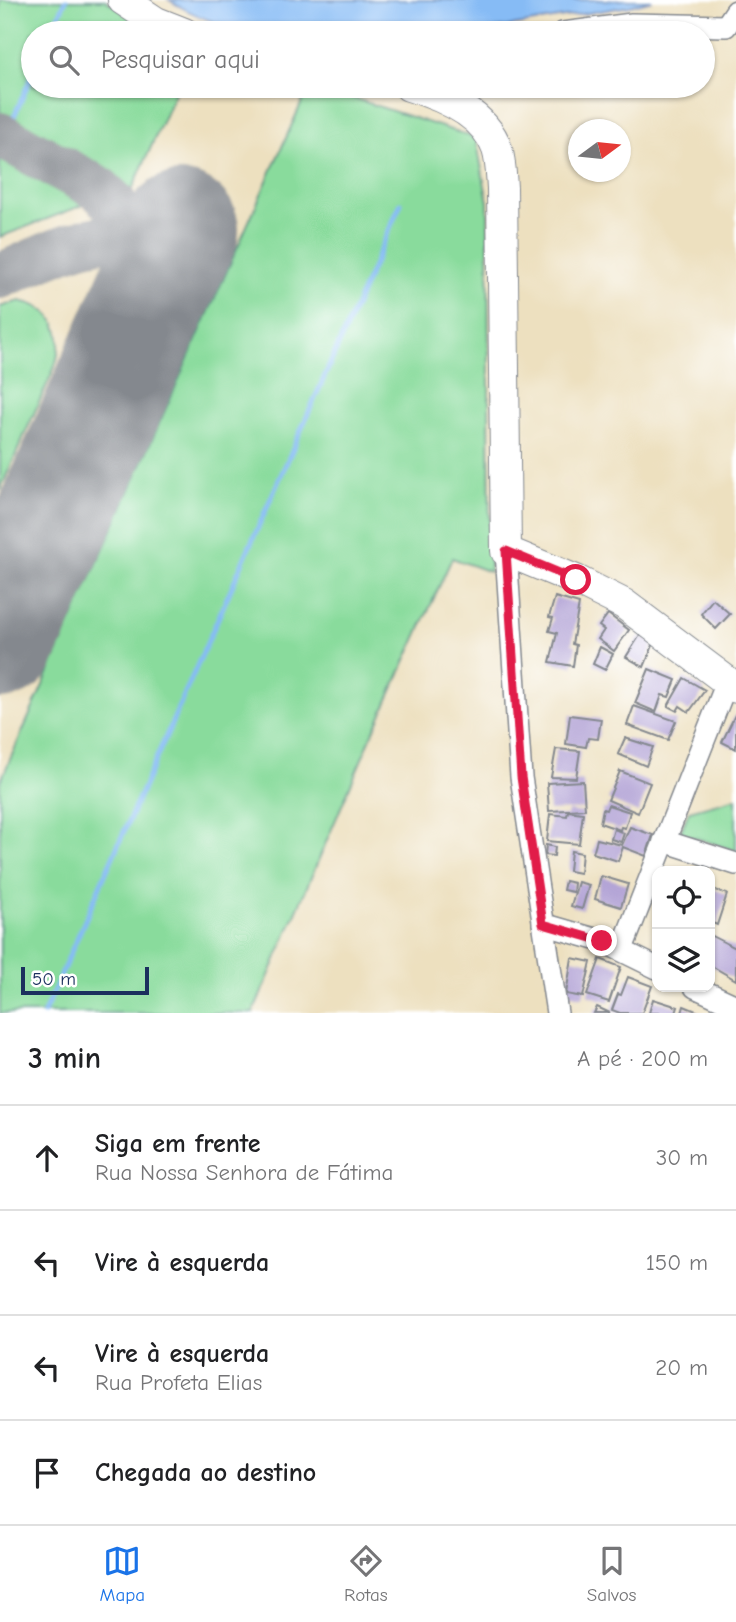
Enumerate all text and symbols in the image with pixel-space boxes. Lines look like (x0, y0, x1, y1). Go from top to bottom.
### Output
search box (21, 21, 715, 98)
icon: search (45, 41, 83, 79)
text: Pesquisar aqui (101, 45, 260, 75)
north arrow (568, 119, 631, 182)
route start (560, 564, 591, 595)
map controls (652, 866, 715, 992)
button: locate (652, 866, 715, 929)
route end (586, 925, 617, 956)
button: layers (652, 929, 715, 992)
scale bar (21, 964, 149, 996)
text: 50 m (32, 968, 76, 990)
text: 3 min (28, 1041, 101, 1076)
text: A pé · 200 m (577, 1045, 708, 1072)
text: Siga em frente (95, 1129, 261, 1159)
icon: ahead (28, 1139, 66, 1177)
text: 30 m (656, 1144, 708, 1171)
text: Rua Nossa Senhora de Fátima (95, 1159, 393, 1186)
icon: left (28, 1244, 66, 1282)
text: Vire à esquerda (95, 1248, 269, 1278)
text: 150 m (646, 1249, 708, 1276)
text: Vire à esquerda (95, 1339, 269, 1369)
icon: left (28, 1349, 66, 1387)
text: 20 m (655, 1354, 708, 1381)
text: Rua Profeta Elias (95, 1369, 262, 1396)
icon: arrive (28, 1454, 66, 1492)
text: Chegada ao destino (95, 1458, 316, 1488)
tab: Mapa (99, 1542, 145, 1606)
tab: Rotas (344, 1542, 388, 1606)
tab: Salvos (587, 1542, 637, 1606)

